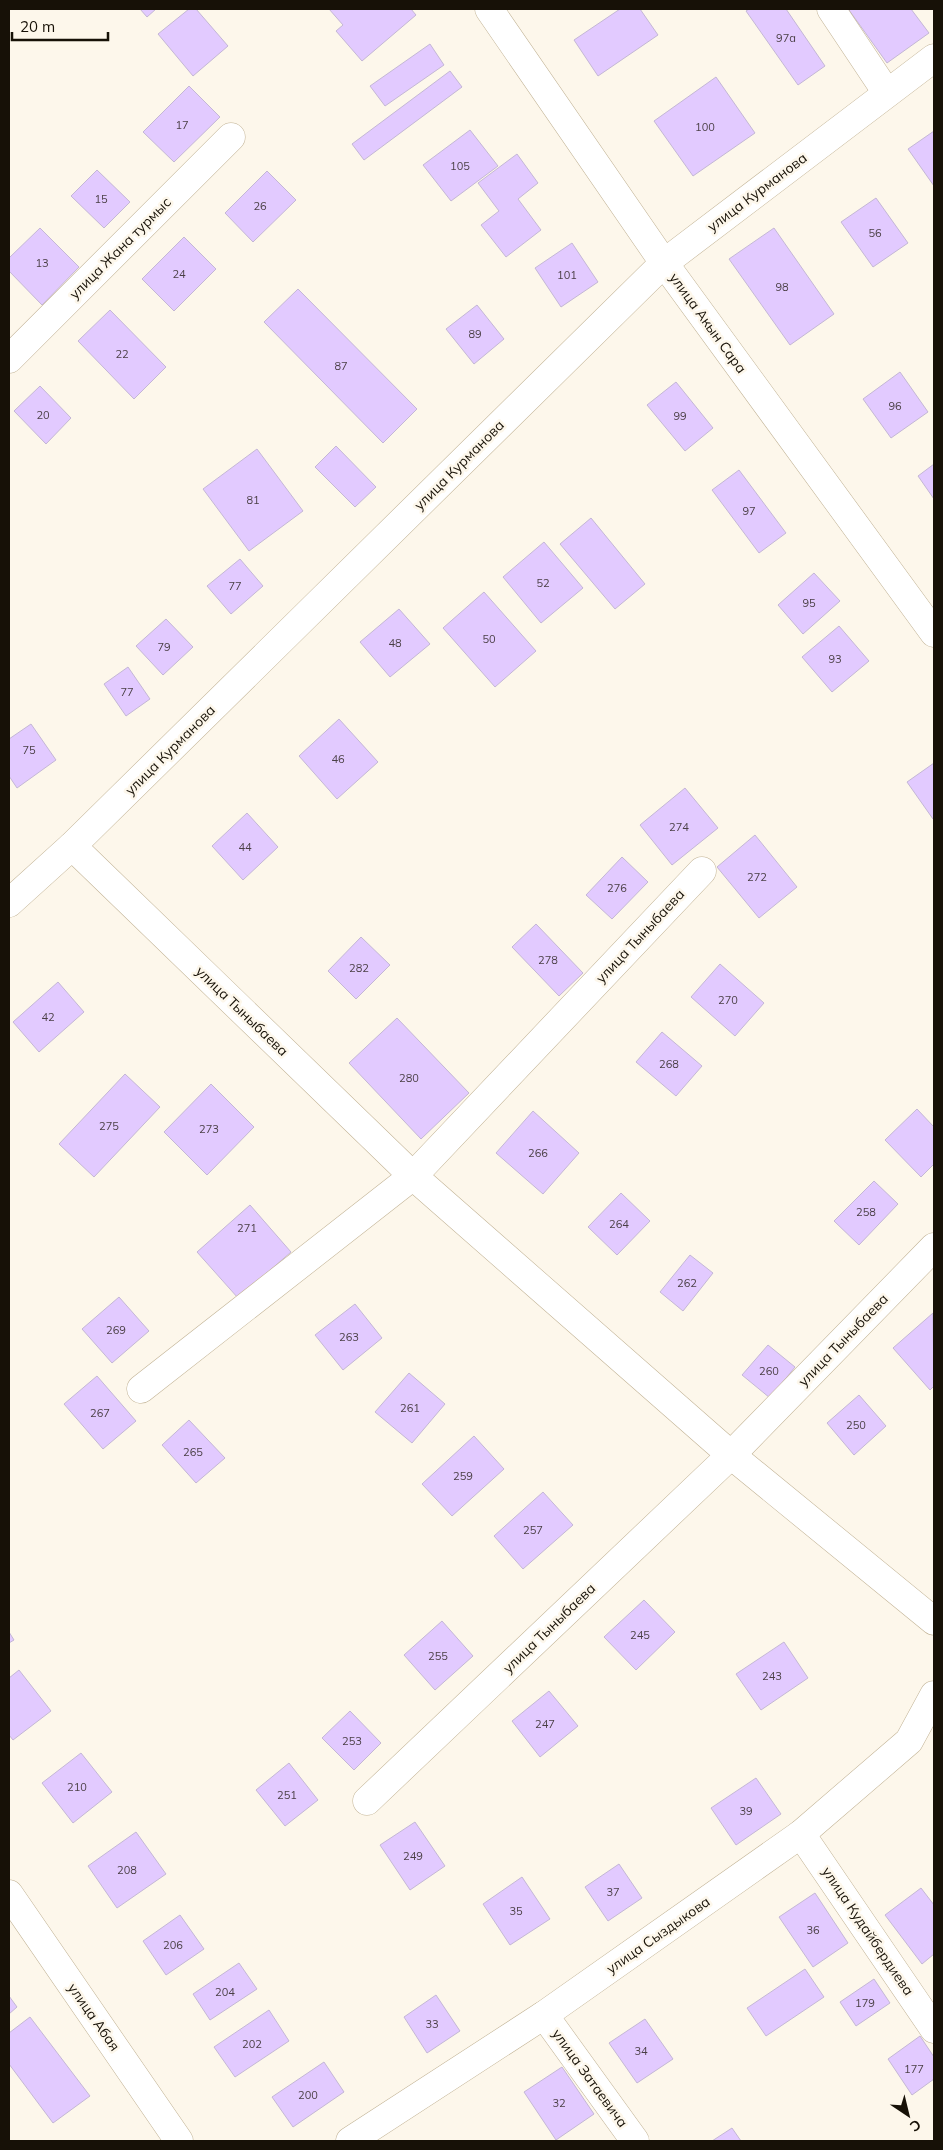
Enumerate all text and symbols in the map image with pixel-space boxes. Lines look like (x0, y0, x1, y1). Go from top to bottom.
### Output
scale bar (12, 10, 109, 42)
text: 20 m (20, 17, 55, 36)
house number: 97а (776, 31, 796, 45)
house number: 17 (175, 118, 189, 132)
house number: 100 (695, 120, 715, 134)
street label: улица Курманова (704, 149, 810, 235)
house number: 105 (450, 159, 470, 173)
house number: 15 (94, 192, 108, 206)
street label: улица Жана турмыс (65, 193, 175, 303)
house number: 26 (253, 199, 267, 213)
house number: 56 (868, 226, 882, 240)
house number: 13 (35, 256, 49, 270)
house number: 24 (172, 267, 186, 281)
house number: 101 (557, 268, 577, 282)
street label: улица Акын Сара (666, 269, 750, 377)
house number: 98 (775, 280, 789, 294)
house number: 89 (468, 327, 482, 341)
house number: 22 (115, 347, 129, 361)
house number: 87 (334, 359, 348, 373)
house number: 96 (888, 399, 902, 413)
house number: 20 (36, 408, 50, 422)
house number: 99 (673, 409, 687, 423)
street label: улица Курманова (410, 416, 508, 514)
house number: 81 (246, 493, 260, 507)
house number: 97 (742, 504, 756, 518)
house number: 52 (536, 576, 550, 590)
house number: 77 (228, 579, 242, 593)
house number: 95 (802, 596, 816, 610)
house number: 50 (482, 632, 496, 646)
house number: 48 (388, 636, 402, 650)
house number: 79 (157, 640, 171, 654)
house number: 93 (828, 652, 842, 666)
house number: 77 (120, 685, 134, 699)
street label: улица Курманова (121, 701, 219, 799)
house number: 75 (22, 743, 36, 757)
house number: 46 (331, 752, 345, 766)
house number: 274 (669, 820, 689, 834)
house number: 44 (238, 840, 252, 854)
house number: 272 (747, 870, 767, 884)
house number: 276 (607, 881, 627, 895)
street label: улица Тыныбаева (592, 885, 688, 987)
house number: 278 (538, 953, 558, 967)
house number: 282 (349, 961, 369, 975)
street label: улица Тыныбаева (192, 962, 292, 1060)
house number: 270 (718, 993, 738, 1007)
house number: 42 (41, 1010, 55, 1024)
house number: 268 (659, 1057, 679, 1071)
house number: 280 (399, 1071, 419, 1085)
house number: 275 (99, 1119, 119, 1133)
house number: 273 (199, 1122, 219, 1136)
house number: 266 (528, 1146, 548, 1160)
house number: 258 (856, 1205, 876, 1219)
house number: 264 (609, 1217, 629, 1231)
house number: 271 (237, 1221, 257, 1235)
house number: 262 (677, 1276, 697, 1290)
street label: улица Тыныбаева (794, 1290, 892, 1390)
house number: 269 (106, 1323, 126, 1337)
house number: 263 (339, 1330, 359, 1344)
house number: 260 (759, 1364, 779, 1378)
house number: 261 (400, 1401, 420, 1415)
house number: 267 (90, 1406, 110, 1420)
house number: 250 (846, 1418, 866, 1432)
house number: 265 (183, 1445, 203, 1459)
house number: 259 (453, 1469, 473, 1483)
house number: 257 (523, 1523, 543, 1537)
street label: улица Тыныбаева (499, 1579, 599, 1677)
house number: 245 (630, 1628, 650, 1642)
house number: 255 (428, 1649, 448, 1663)
house number: 243 (762, 1669, 782, 1683)
house number: 247 (535, 1717, 555, 1731)
house number: 253 (342, 1734, 362, 1748)
house number: 210 (67, 1780, 87, 1794)
house number: 251 (277, 1788, 297, 1802)
house number: 39 (739, 1804, 753, 1818)
house number: 249 (403, 1849, 423, 1863)
house number: 208 (117, 1863, 137, 1877)
street label: улица Кудайбердиева (818, 1863, 918, 1999)
house number: 37 (606, 1885, 620, 1899)
street label: улица Сыздыкова (603, 1892, 713, 1978)
house number: 35 (509, 1904, 523, 1918)
house number: 36 (806, 1923, 820, 1937)
house number: 206 (163, 1938, 183, 1952)
street label: улица Абая (64, 1980, 124, 2054)
house number: 204 (215, 1985, 235, 1999)
house number: 179 (855, 1996, 875, 2010)
house number: 33 (425, 2017, 439, 2031)
street label: улица Затаевича (548, 2025, 632, 2131)
house number: 202 (242, 2037, 262, 2051)
house number: 34 (634, 2044, 648, 2058)
house number: 177 (904, 2062, 924, 2076)
house number: 200 (298, 2088, 318, 2102)
north arrow (883, 2090, 933, 2140)
house number: 32 (552, 2096, 566, 2110)
text: С (906, 2116, 925, 2136)

